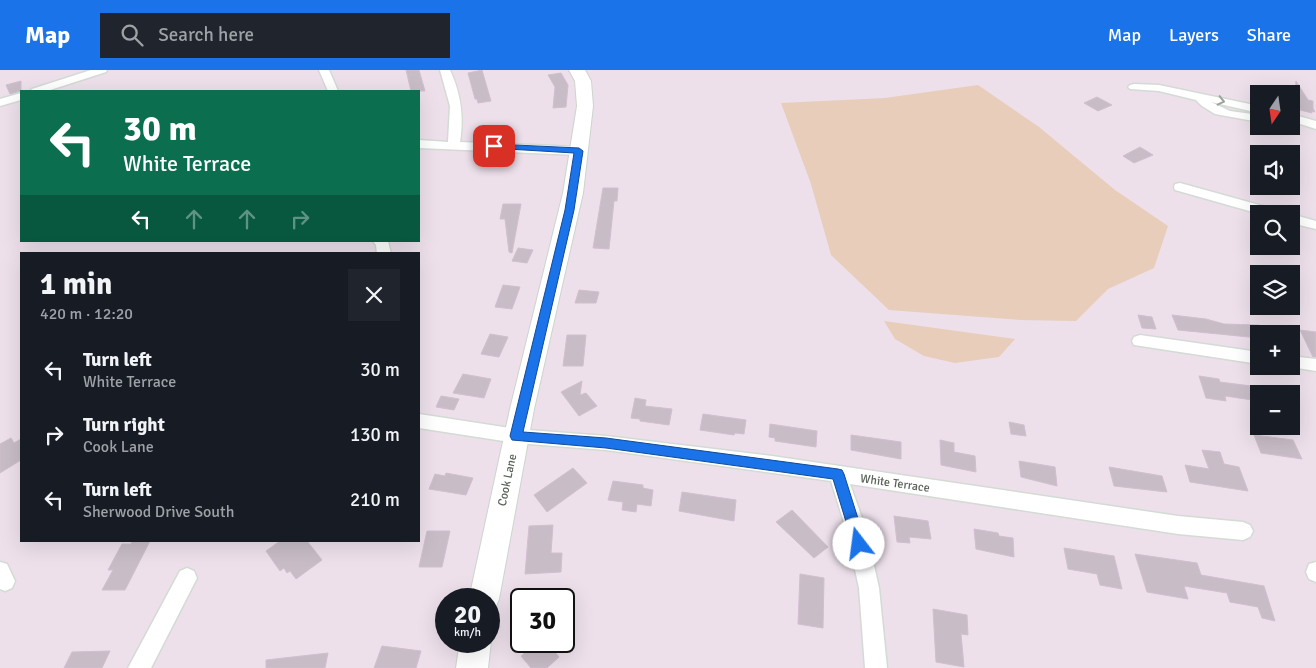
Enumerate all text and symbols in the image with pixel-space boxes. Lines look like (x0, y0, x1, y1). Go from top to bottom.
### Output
search box (100, 13, 450, 58)
text: Map (25, 20, 70, 50)
icon: search (118, 21, 146, 49)
text: Search here (158, 23, 254, 47)
text: Map (1108, 24, 1141, 46)
text: Layers (1169, 24, 1219, 46)
text: Share (1247, 24, 1291, 46)
north arrow (1250, 85, 1300, 135)
map controls (1250, 85, 1300, 435)
one-way arrow (1216, 95, 1225, 106)
text: 30 m (123, 107, 197, 150)
icon: left (40, 110, 105, 175)
pin (473, 125, 515, 167)
icon: arrive (480, 132, 508, 160)
button: sound (1250, 145, 1300, 195)
text: White Terrace (123, 150, 251, 177)
icon: left (127, 205, 155, 233)
icon: ahead (180, 205, 208, 233)
icon: ahead (233, 205, 261, 233)
icon: right (286, 205, 314, 233)
button: search (1250, 205, 1300, 255)
button: layers (1250, 265, 1300, 315)
text: 1 min (40, 266, 112, 303)
button: close (348, 269, 400, 321)
text: 420 m · 12:20 (40, 304, 133, 324)
button: + (1250, 325, 1300, 375)
text: Turn left (83, 348, 152, 372)
icon: left (40, 356, 68, 384)
text: 30 m (360, 358, 400, 382)
text: White Terrace (83, 372, 176, 392)
button: − (1250, 385, 1300, 435)
text: Turn right (83, 413, 165, 437)
icon: right (40, 421, 68, 449)
text: 130 m (350, 423, 400, 447)
text: Cook Lane (83, 437, 154, 457)
street label: Cook Lane (495, 453, 520, 508)
street label: White Terrace (859, 471, 931, 496)
text: Turn left (83, 478, 152, 502)
icon: left (40, 486, 68, 514)
text: 210 m (350, 488, 400, 512)
text: Sherwood Drive South (83, 502, 234, 522)
position arrow (832, 517, 884, 569)
speed limit sign: 30 (510, 588, 575, 653)
text: 20 (454, 599, 481, 630)
text: km/h (454, 625, 481, 640)

